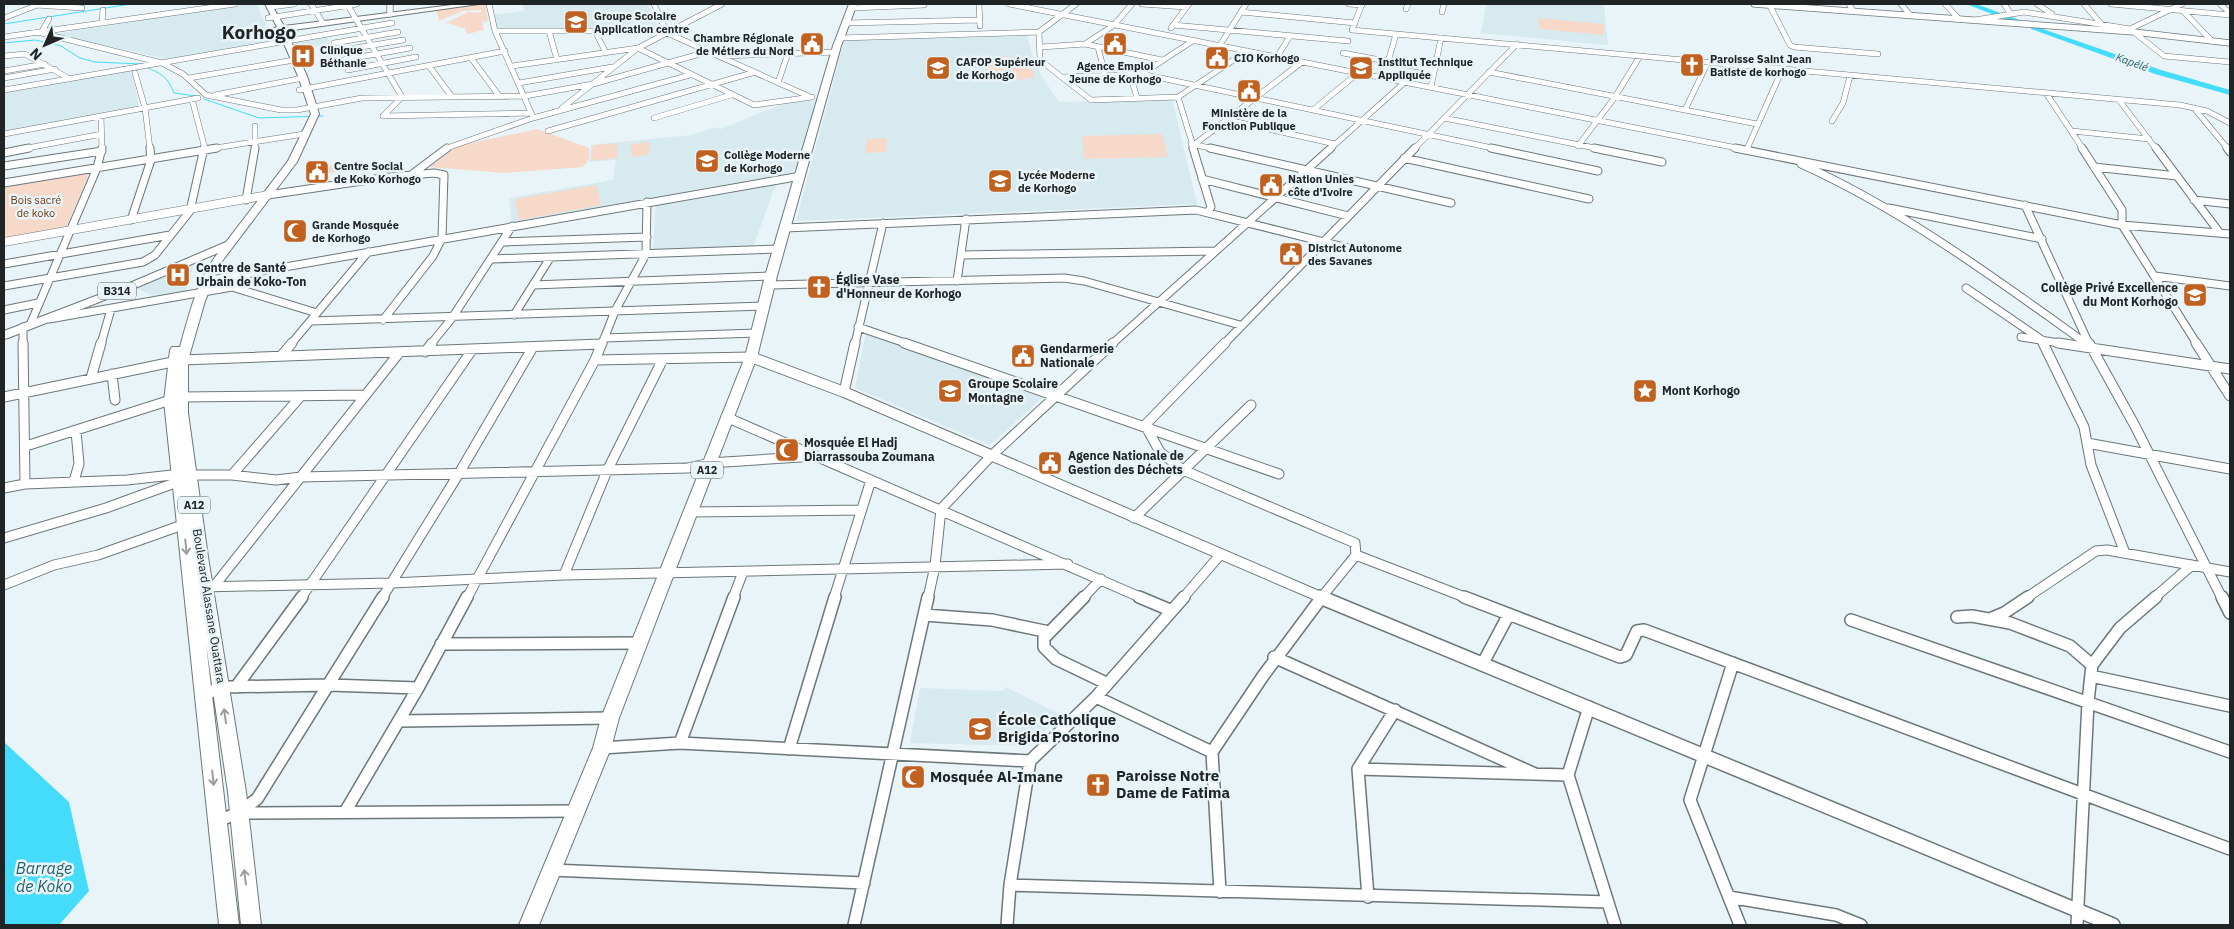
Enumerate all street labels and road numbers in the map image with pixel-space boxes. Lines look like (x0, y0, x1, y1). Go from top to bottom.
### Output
road number: B314 (98, 282, 136, 300)
road number: A12 (691, 462, 723, 478)
road number: A12 (178, 496, 210, 514)
street label: Boulevard Alassane Ouattara (190, 528, 229, 685)

